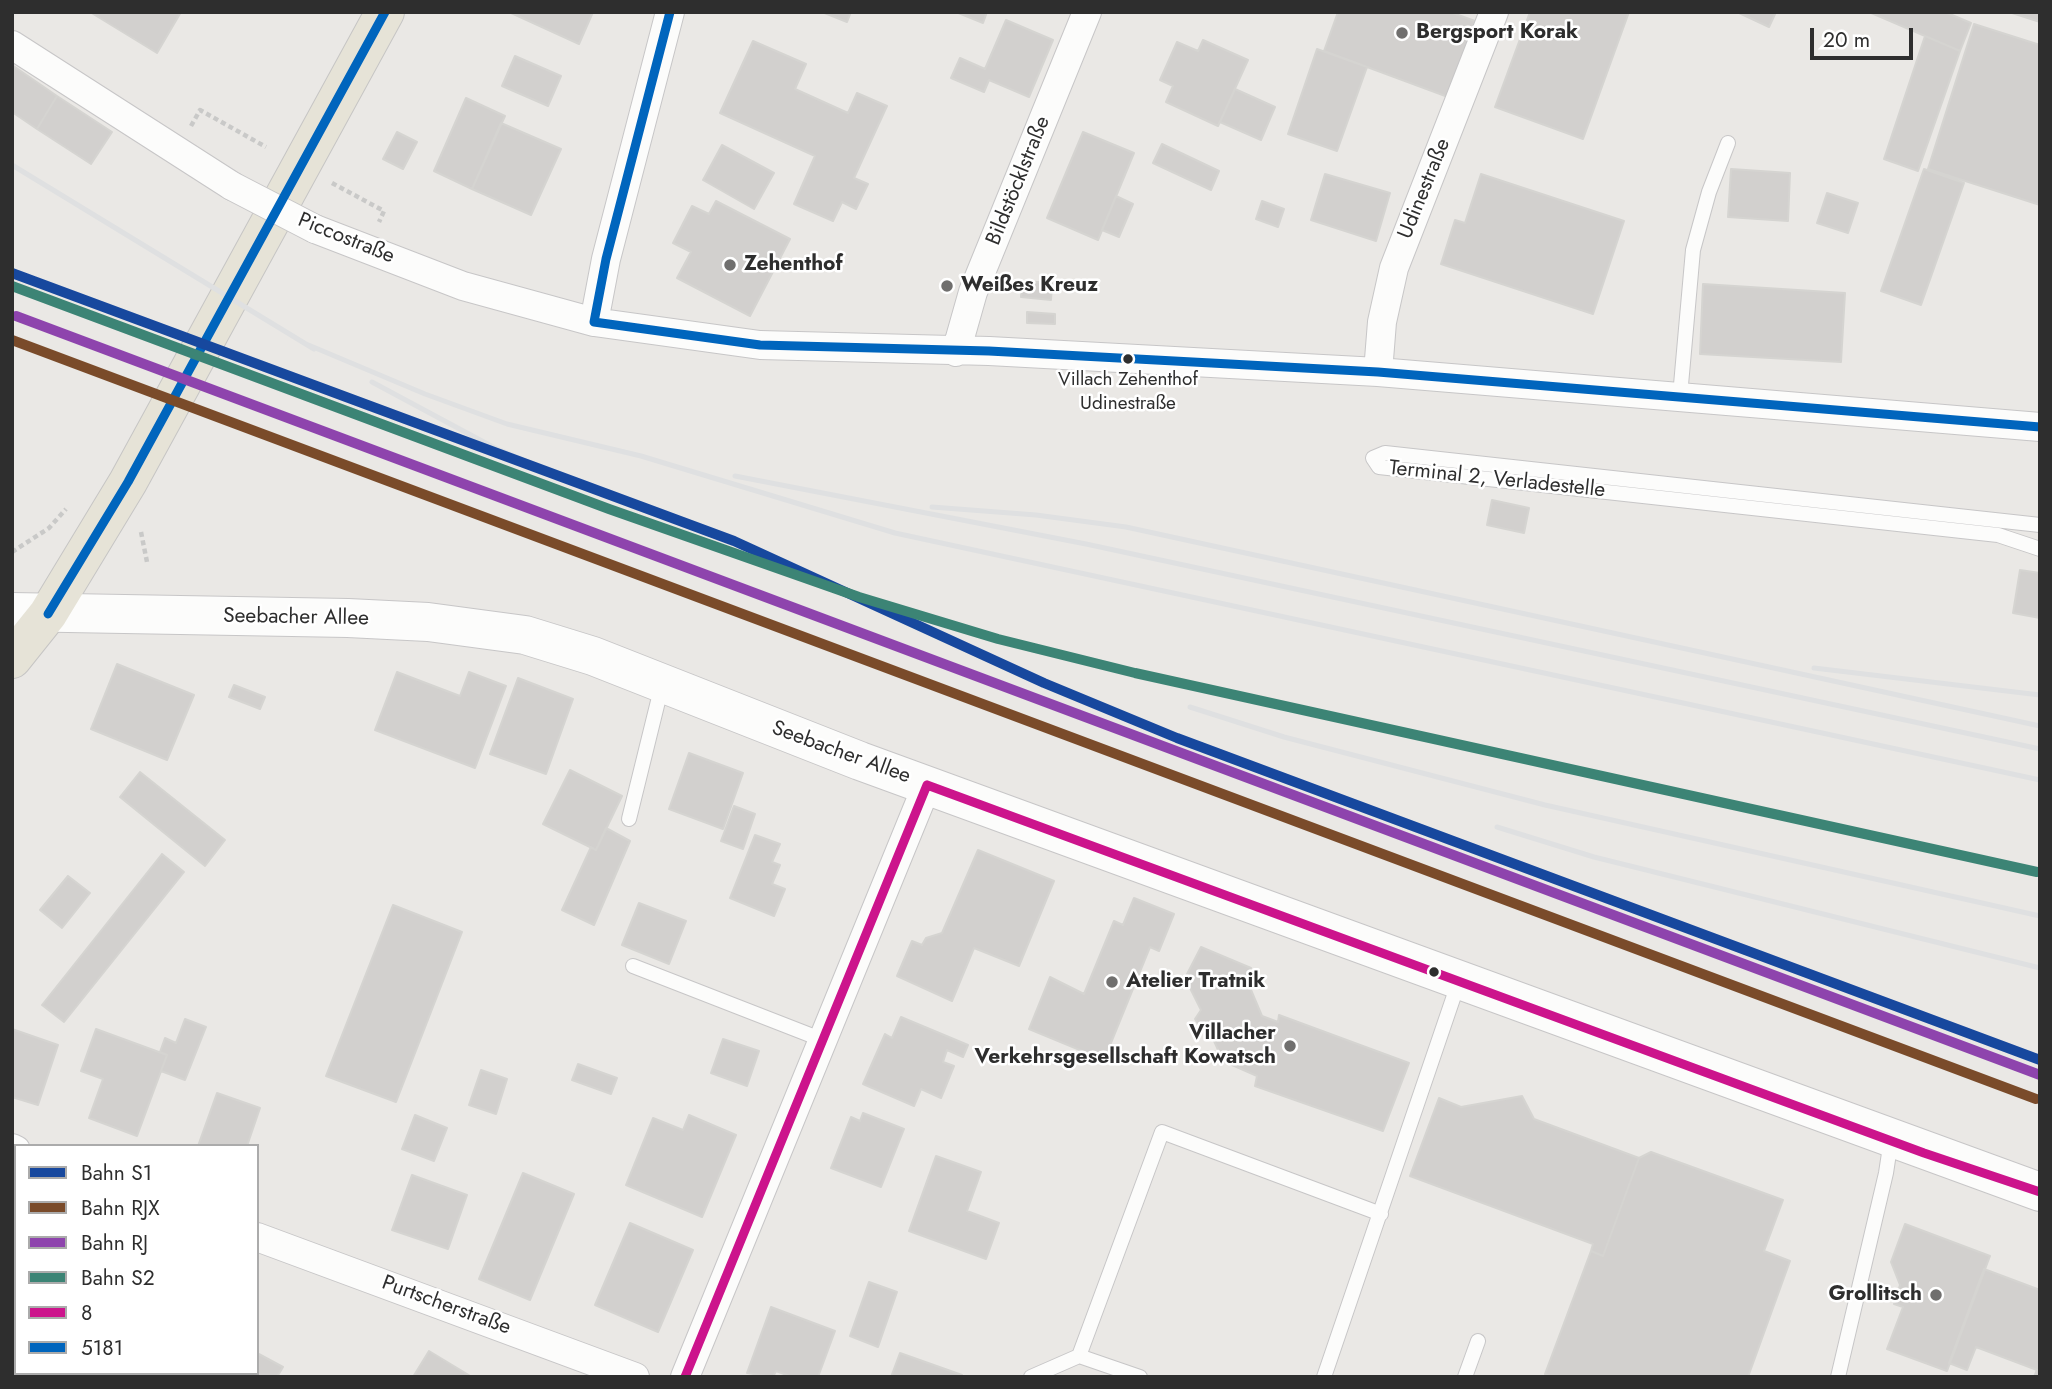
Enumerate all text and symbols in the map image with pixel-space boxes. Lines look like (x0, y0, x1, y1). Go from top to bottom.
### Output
scale bar (1814, 14, 1917, 58)
place label: Bergsport Korak (1416, 20, 1578, 46)
marker: Bergsport Korak (1394, 25, 1410, 41)
text: 20 m (1823, 25, 1870, 55)
street label: Bildstöcklstraße (982, 113, 1056, 249)
street label: Udinestraße (1393, 135, 1457, 243)
street label: Piccostraße (294, 208, 398, 270)
place label: Zehenthof (744, 252, 843, 278)
marker: Zehenthof (722, 257, 738, 273)
place label: Weißes Kreuz (961, 273, 1098, 299)
marker: Weißes Kreuz (939, 278, 955, 294)
marker: Villach Zehenthof Udinestraße (1121, 352, 1135, 366)
place label: Villach Zehenthof Udinestraße (1058, 369, 1198, 413)
street label: Terminal 2, Verladestelle (1388, 456, 1606, 504)
street label: Seebacher Allee (223, 604, 369, 632)
street label: Seebacher Allee (768, 716, 914, 790)
unlabelled marker (1427, 965, 1441, 979)
place label: Atelier Tratnik (1126, 969, 1265, 995)
marker: Atelier Tratnik (1104, 974, 1120, 990)
place label: Villacher Verkehrsgesellschaft Kowatsch (974, 1021, 1276, 1071)
marker: Villacher Verkehrsgesellschaft Kowatsch (1282, 1038, 1298, 1054)
legend (14, 1144, 259, 1375)
text: Bahn S1 (81, 1158, 152, 1188)
text: Bahn RJX (81, 1193, 160, 1223)
text: Bahn RJ (81, 1228, 148, 1258)
text: Bahn S2 (81, 1263, 155, 1293)
street label: Purtscherstraße (378, 1271, 514, 1341)
place label: Grollitsch (1828, 1282, 1922, 1308)
marker: Grollitsch (1928, 1287, 1944, 1303)
text: 8 (81, 1298, 92, 1328)
text: 5181 (81, 1333, 123, 1363)

